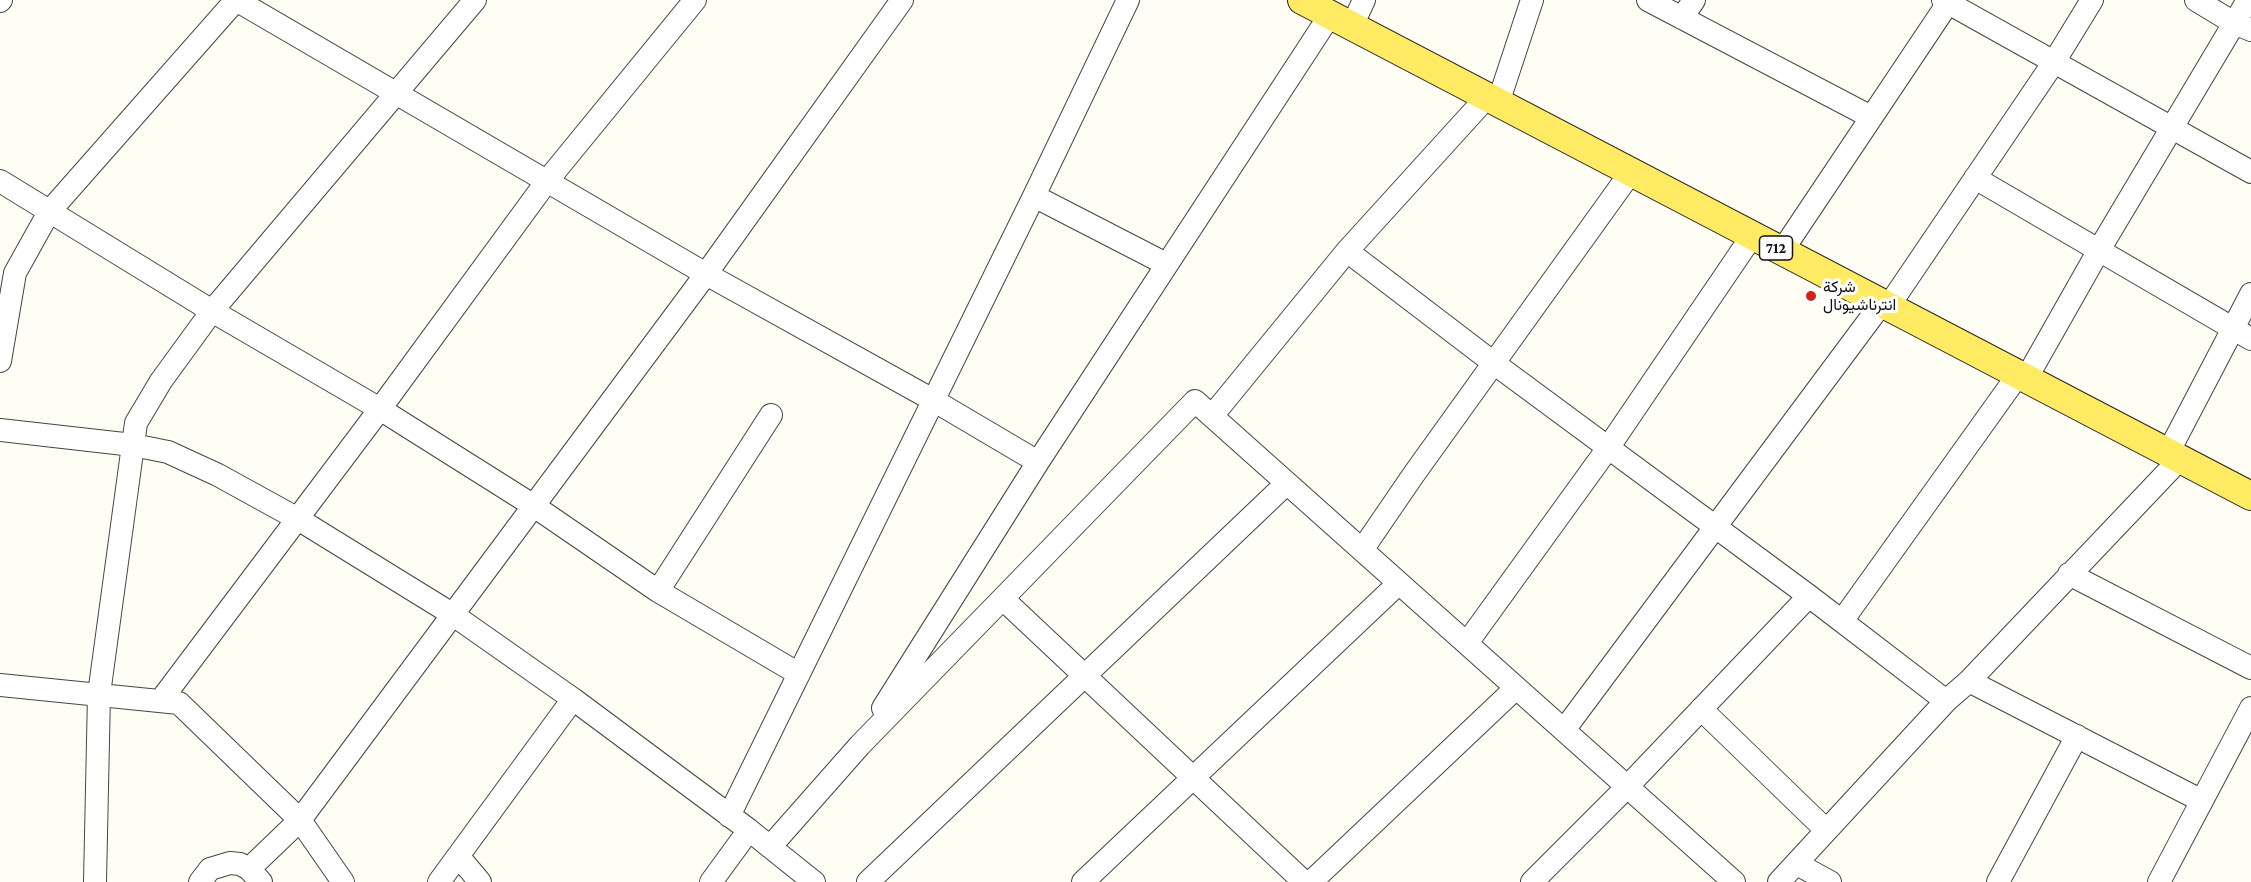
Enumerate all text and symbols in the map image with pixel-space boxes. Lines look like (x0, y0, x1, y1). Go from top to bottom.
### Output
road number: 712 (1760, 236, 1792, 260)
place label: شركة انترناشيونال (1823, 277, 1896, 315)
marker: شركة انترناشيونال (1804, 289, 1818, 303)

